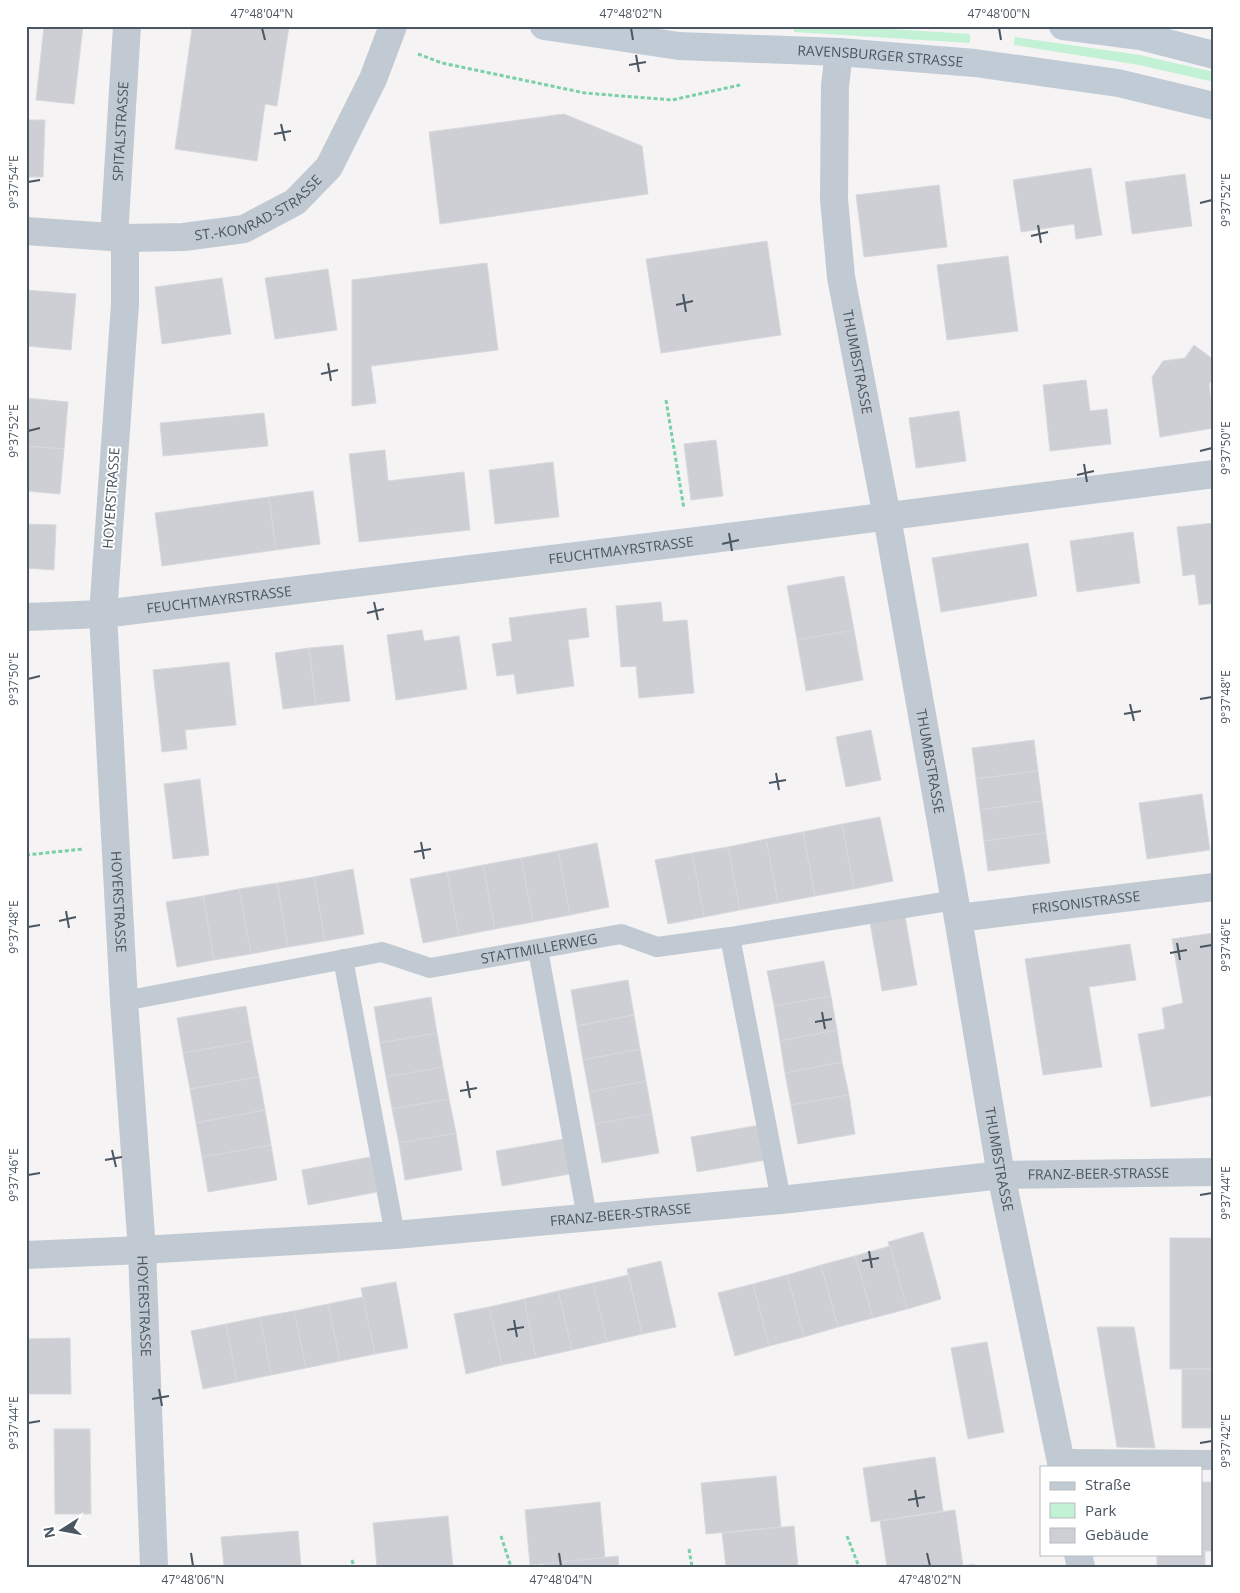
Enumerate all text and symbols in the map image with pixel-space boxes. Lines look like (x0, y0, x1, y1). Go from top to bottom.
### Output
text: 47°48'04"N (231, 5, 293, 22)
text: 47°48'02"N (600, 5, 662, 22)
text: 47°48'00"N (968, 5, 1030, 22)
street label: RAVENSBURGER STRASSE (797, 40, 964, 71)
street label: SPITALSTRASSE (107, 81, 133, 182)
text: 9°37'54"E (5, 155, 22, 209)
street label: ST.-KONRAD-STRASSE (193, 170, 325, 244)
text: 9°37'52"E (1217, 173, 1234, 227)
street label: THUMBSTRASSE (838, 308, 877, 416)
text: 9°37'52"E (5, 404, 22, 458)
text: 9°37'50"E (1217, 421, 1234, 475)
street label: HOYERSTRASSE (97, 447, 124, 549)
street label: FEUCHTMAYRSTRASSE (547, 531, 695, 568)
street label: FEUCHTMAYRSTRASSE (145, 581, 293, 618)
text: 9°37'50"E (5, 652, 22, 706)
text: 9°37'48"E (1217, 670, 1234, 724)
street label: THUMBSTRASSE (912, 707, 949, 815)
street label: HOYERSTRASSE (107, 851, 131, 953)
street label: FRISONISTRASSE (1031, 886, 1141, 918)
text: 9°37'48"E (5, 900, 22, 954)
text: 9°37'46"E (1217, 918, 1234, 972)
street label: STATTMILLERWEG (479, 928, 599, 968)
street label: THUMBSTRASSE (981, 1106, 1018, 1213)
text: 9°37'46"E (5, 1148, 22, 1202)
street label: FRANZ-BEER-STRASSE (1027, 1163, 1169, 1184)
text: 9°37'44"E (1217, 1166, 1234, 1220)
street label: FRANZ-BEER-STRASSE (549, 1198, 692, 1230)
street label: HOYERSTRASSE (133, 1255, 156, 1357)
text: 9°37'44"E (5, 1396, 22, 1450)
text: 9°37'42"E (1217, 1414, 1234, 1468)
legend (1040, 1466, 1202, 1556)
text: Straße (1085, 1474, 1131, 1494)
text: Park (1085, 1500, 1116, 1520)
north arrow (38, 1506, 88, 1556)
text: Gebäude (1085, 1524, 1149, 1544)
text: N (38, 1525, 59, 1540)
text: 47°48'06"N (162, 1571, 224, 1588)
text: 47°48'04"N (530, 1571, 592, 1588)
text: 47°48'02"N (899, 1571, 961, 1588)

